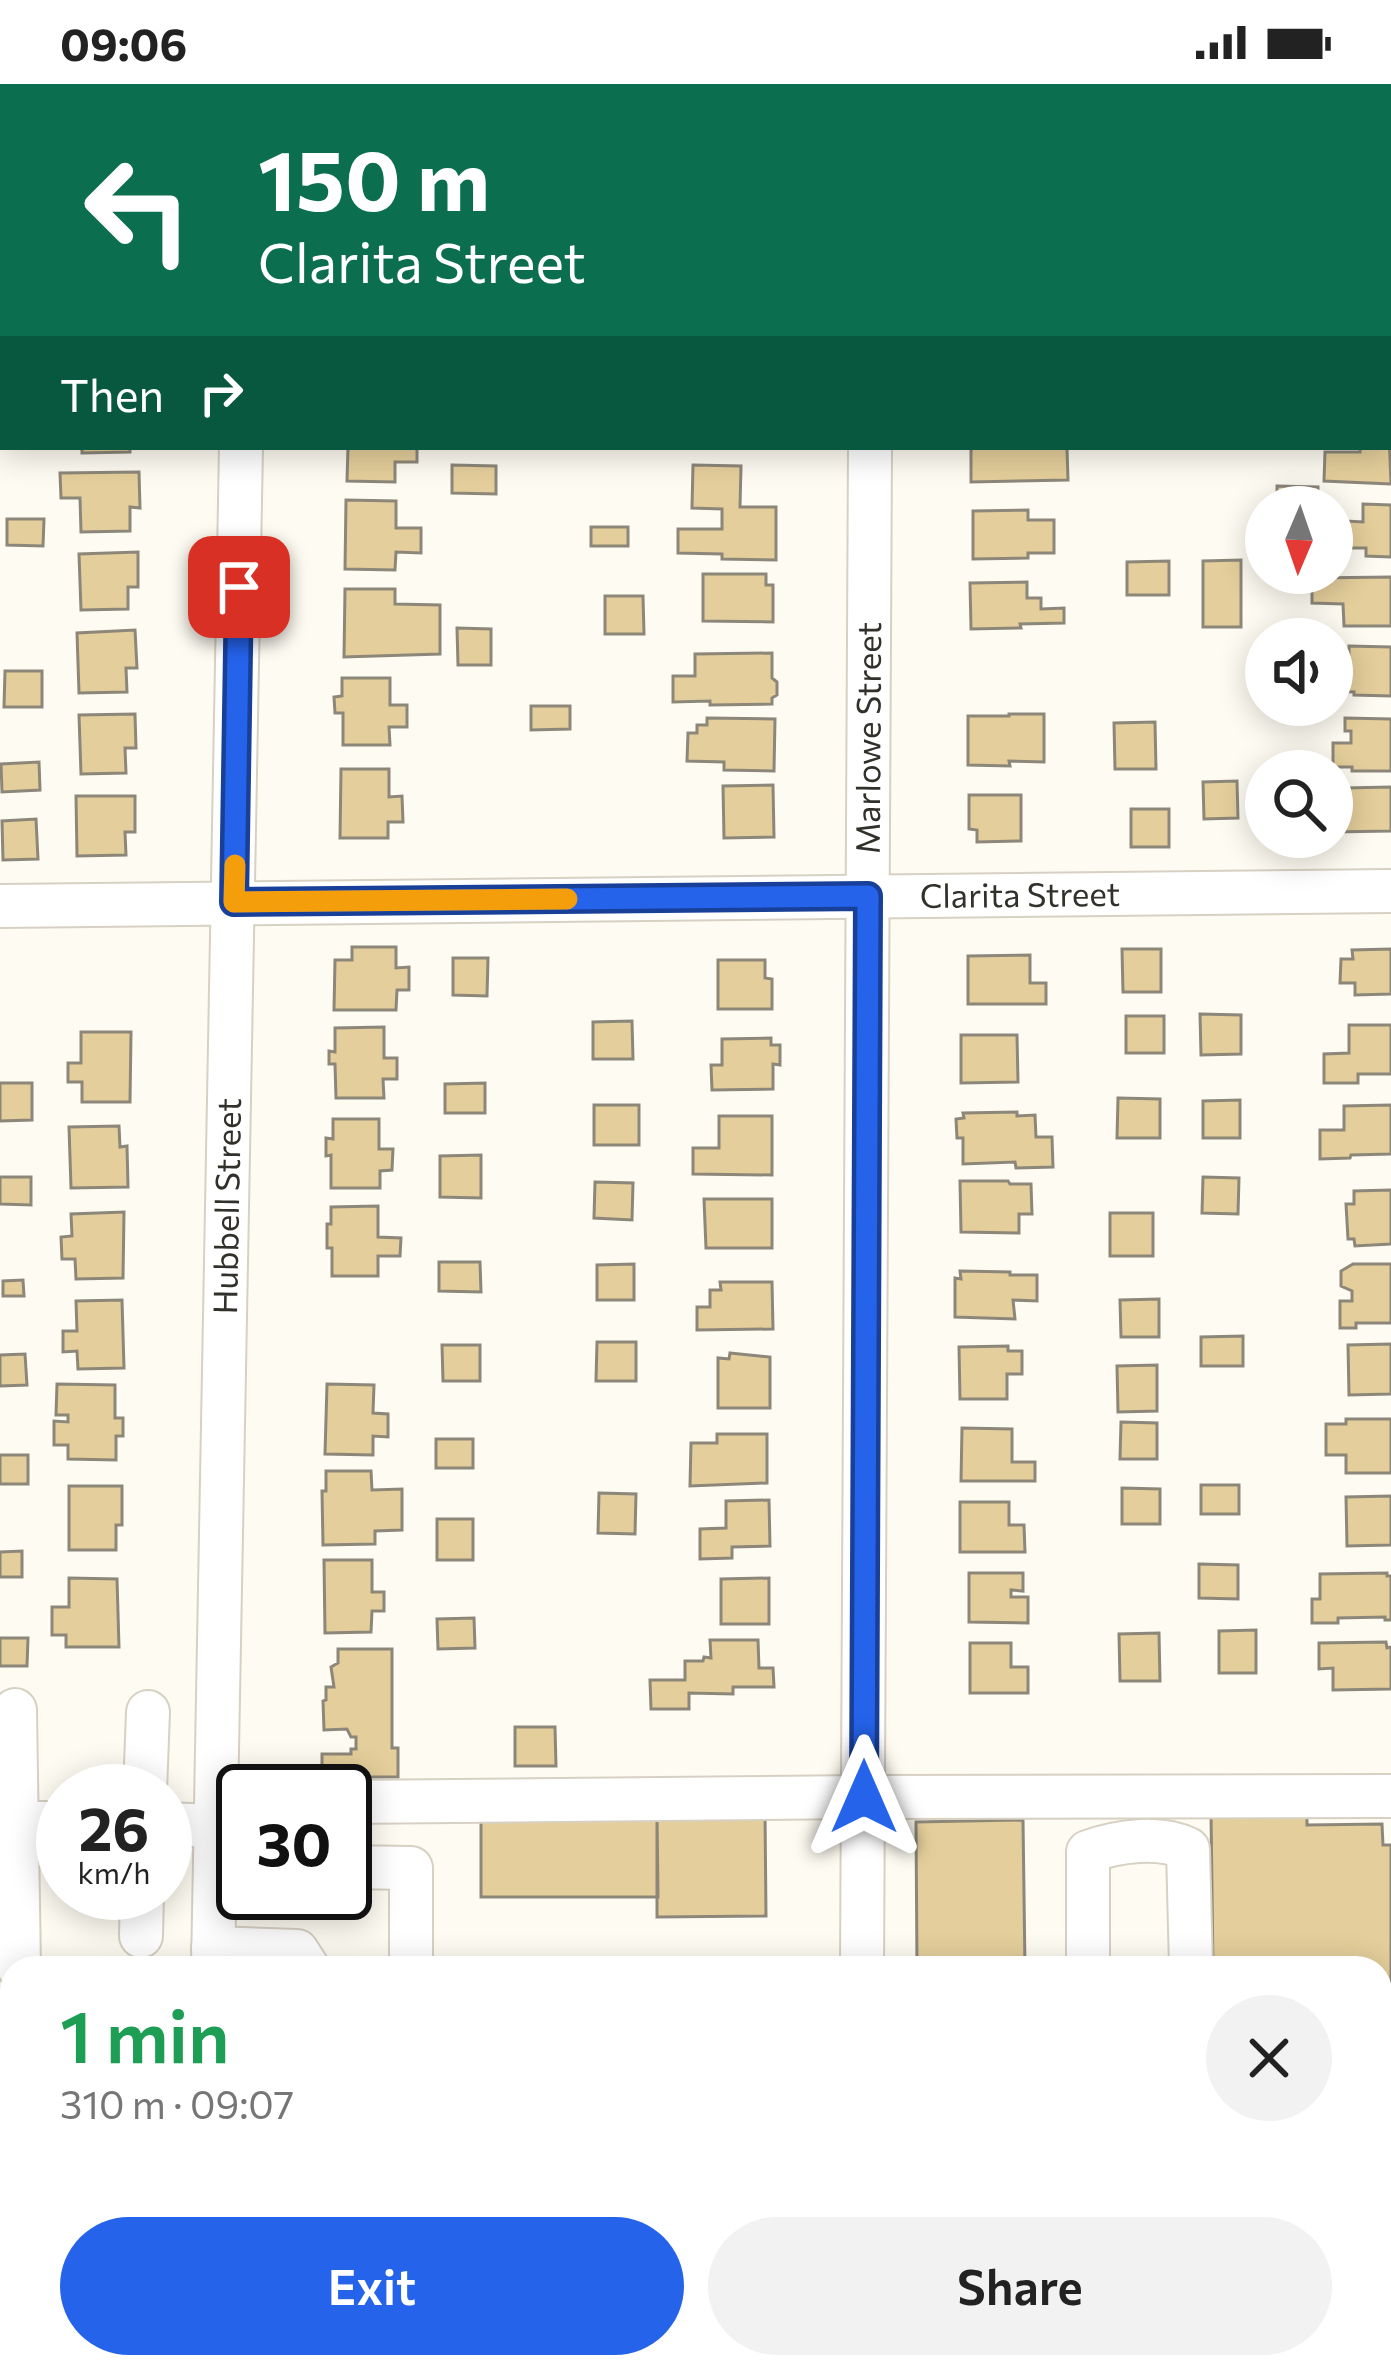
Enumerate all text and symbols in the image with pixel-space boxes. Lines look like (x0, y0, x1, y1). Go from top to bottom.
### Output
text: 09:06 (60, 15, 187, 70)
text: 150 m (258, 126, 490, 228)
icon: left (60, 132, 216, 288)
text: Clarita Street (258, 228, 586, 294)
icon: right (188, 360, 254, 426)
text: Then (60, 366, 164, 421)
north arrow (1245, 486, 1353, 594)
map controls (1245, 486, 1353, 858)
pin (188, 536, 290, 638)
icon: arrive (206, 554, 272, 620)
button: sound (1245, 618, 1353, 726)
street label: Marlowe Street (846, 622, 888, 854)
button: search (1245, 750, 1353, 858)
street label: Clarita Street (920, 872, 1120, 915)
street label: Hubbell Street (203, 1098, 248, 1314)
position arrow (801, 1734, 927, 1860)
speed limit sign: 30 (216, 1764, 372, 1920)
text: 26 (79, 1790, 149, 1863)
text: km/h (78, 1853, 150, 1890)
text: 1 min (60, 1990, 230, 2078)
button: close (1206, 1995, 1332, 2121)
text: 310 m · 09:07 (60, 2079, 294, 2127)
button: Exit (60, 2217, 684, 2355)
button: Share (708, 2217, 1332, 2355)

